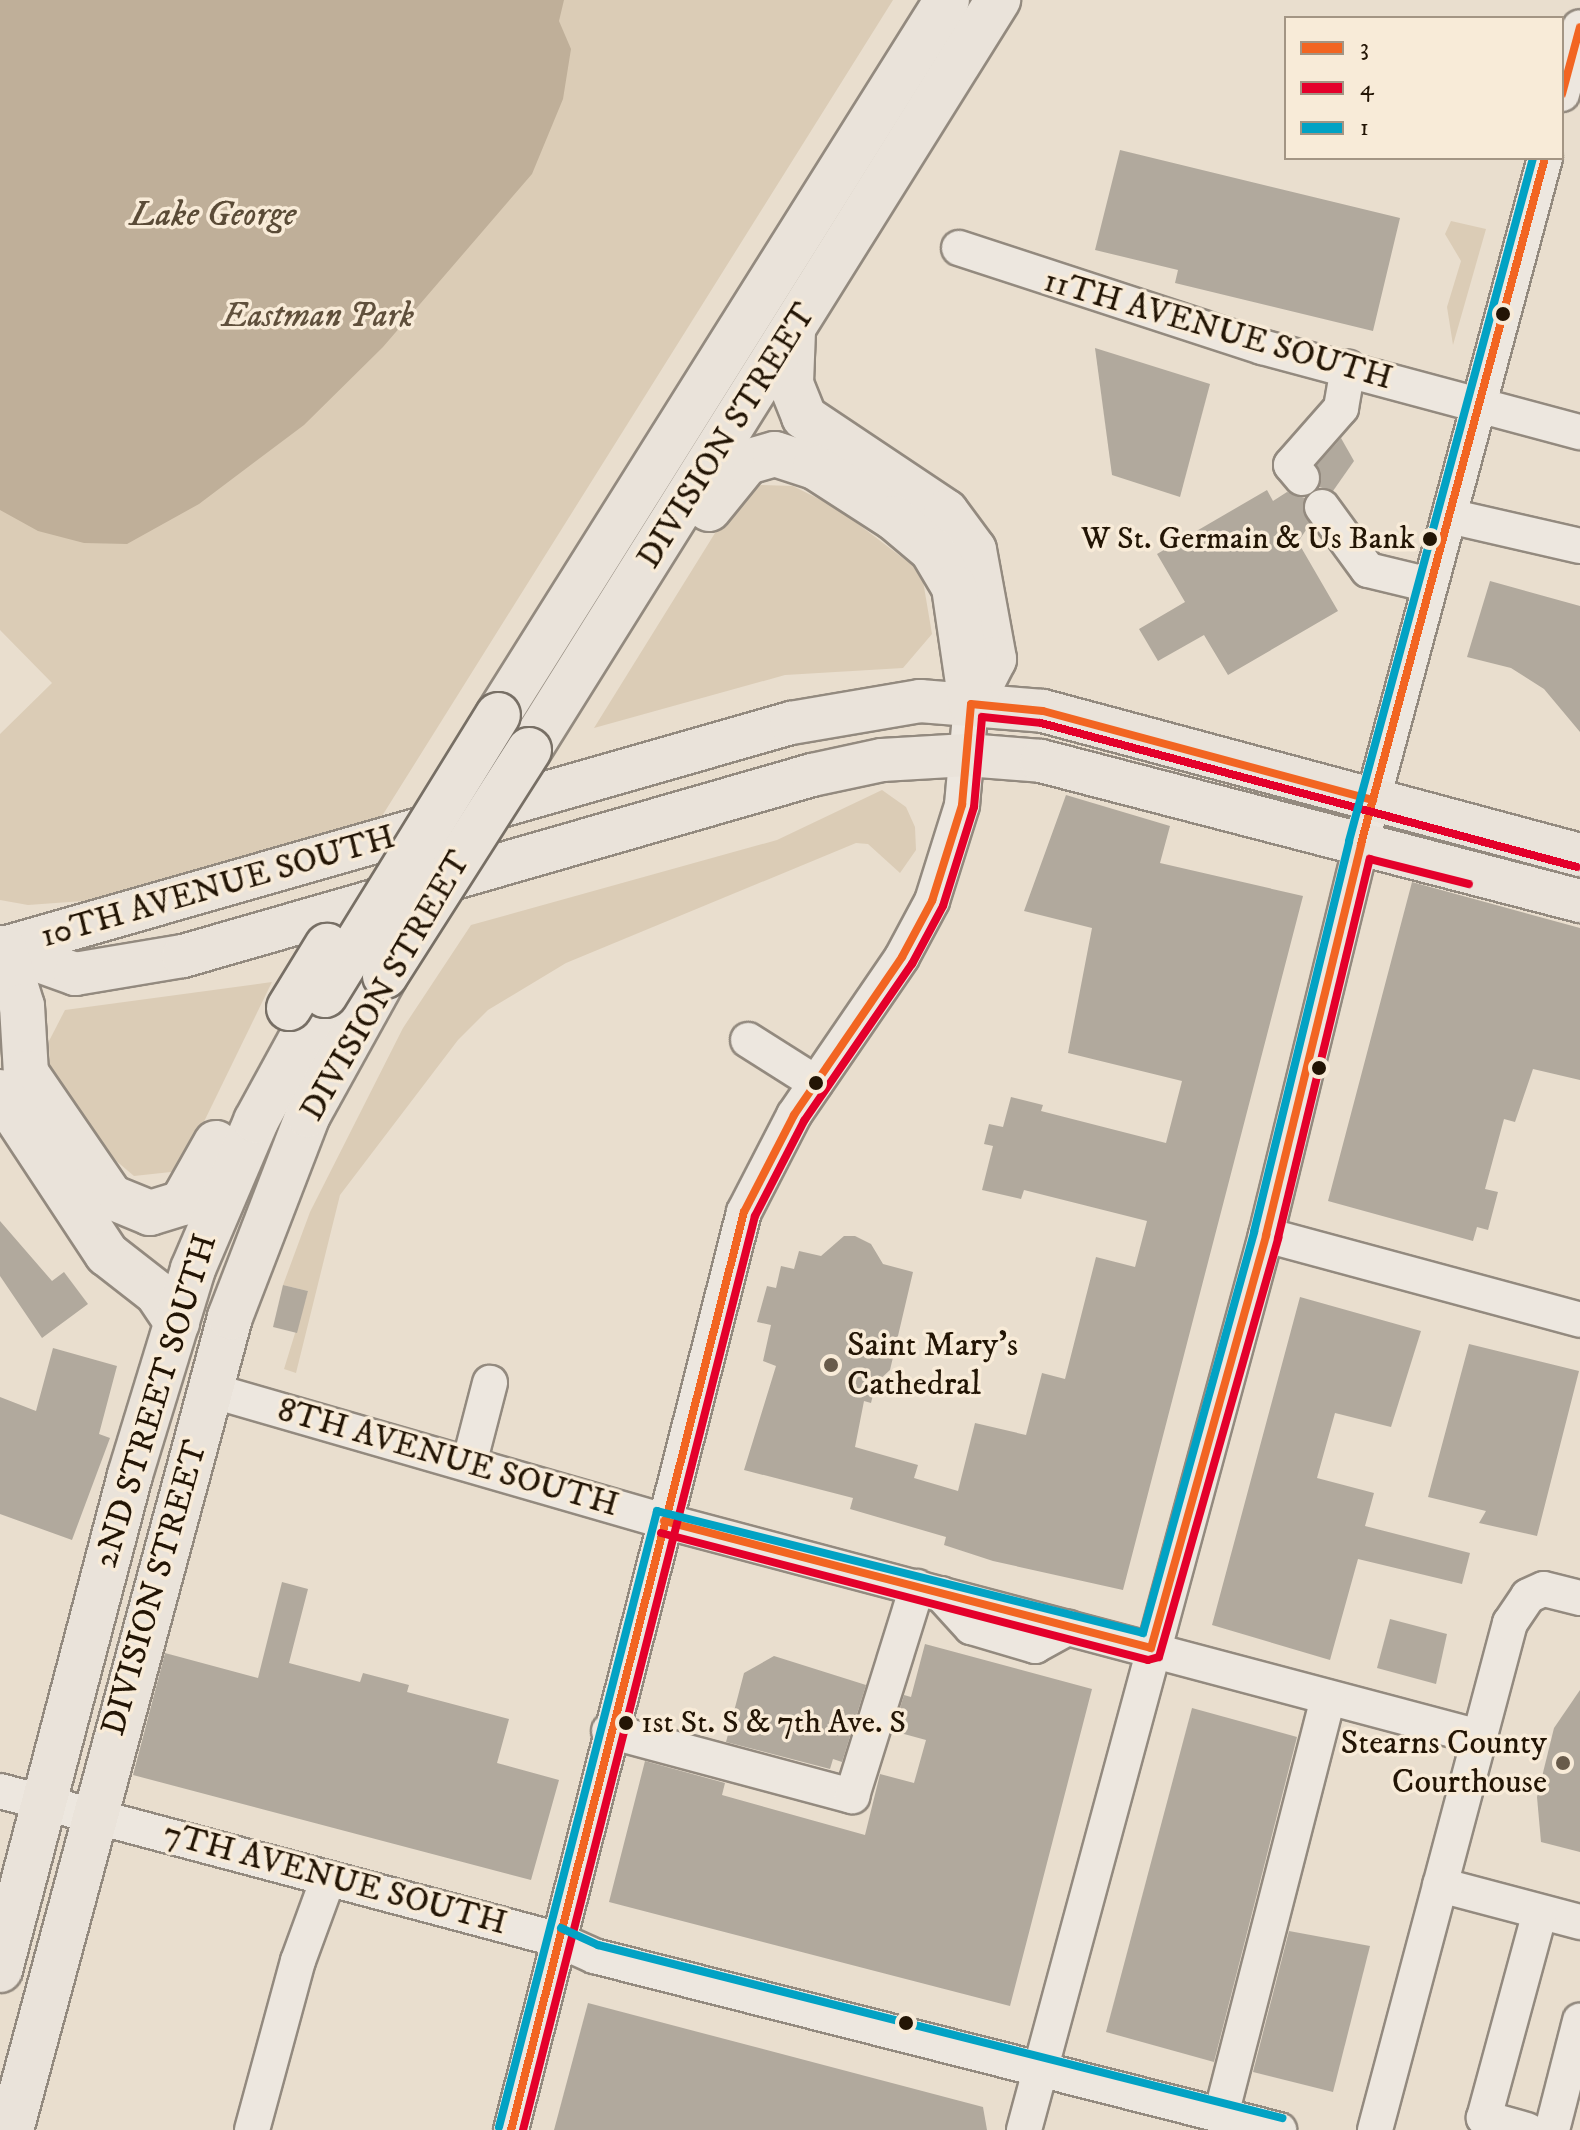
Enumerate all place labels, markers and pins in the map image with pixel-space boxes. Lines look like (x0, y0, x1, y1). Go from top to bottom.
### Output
unlabelled marker (1495, 306, 1511, 322)
place label: W St. Germain & Us Bank (1081, 520, 1415, 558)
marker: W St. Germain & Us Bank (1422, 531, 1438, 547)
unlabelled marker (1311, 1060, 1327, 1076)
unlabelled marker (808, 1075, 824, 1091)
place label: Saint Mary's Cathedral (847, 1325, 1018, 1404)
marker: Saint Mary's Cathedral (822, 1356, 840, 1374)
place label: 1st St. S & 7th Ave. S (641, 1704, 906, 1742)
marker: 1st St. S & 7th Ave. S (618, 1715, 634, 1731)
place label: Stearns County Courthouse (1341, 1723, 1547, 1802)
marker: Stearns County Courthouse (1554, 1754, 1572, 1772)
unlabelled marker (898, 2015, 914, 2031)

